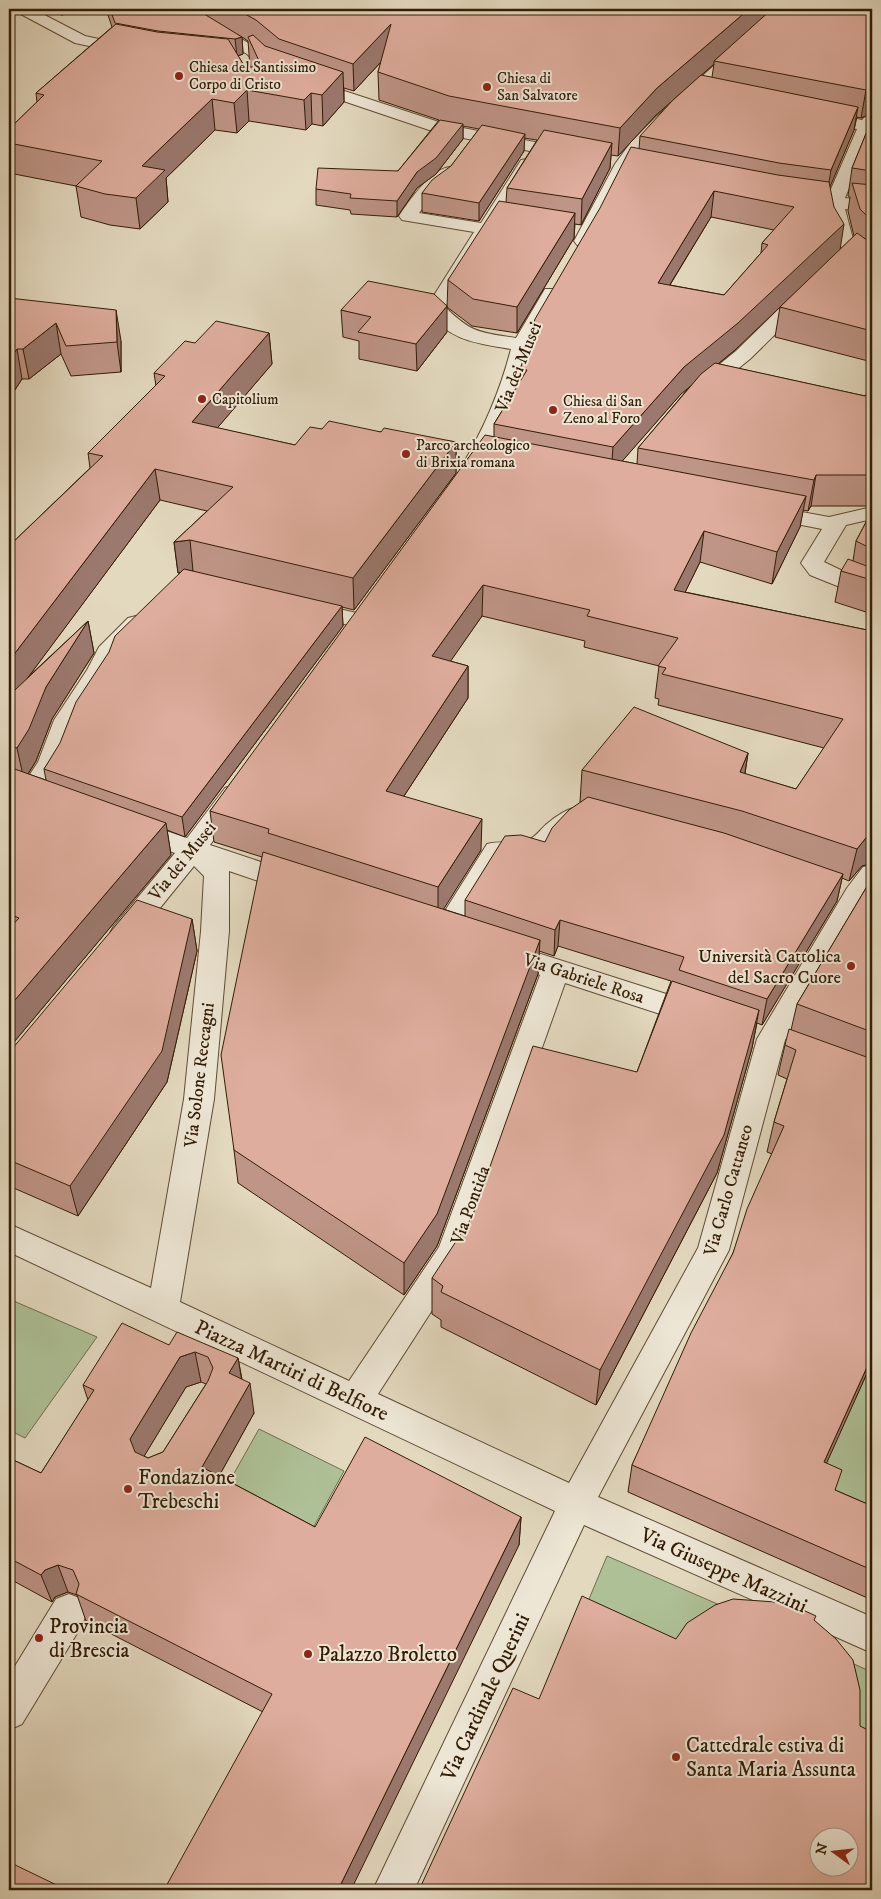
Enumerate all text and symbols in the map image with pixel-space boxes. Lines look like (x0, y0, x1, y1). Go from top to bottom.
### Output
place label: Chiesa del Santissimo Corpo di Cristo (189, 58, 316, 94)
place label: Chiesa di San Salvatore (497, 69, 578, 105)
marker: Chiesa del Santissimo Corpo di Cristo (173, 70, 185, 82)
marker: Chiesa di San Salvatore (481, 81, 493, 93)
street label: Via dei Musei (490, 319, 547, 417)
place label: Capitolium (212, 390, 279, 409)
place label: Chiesa di San Zeno al Foro (563, 392, 642, 428)
marker: Capitolium (196, 393, 208, 405)
marker: Chiesa di San Zeno al Foro (547, 404, 559, 416)
place label: Parco archeologico di Brixia romana (416, 436, 530, 472)
marker: Parco archeologico di Brixia romana (400, 448, 412, 460)
street label: Via dei Musei (144, 818, 221, 906)
place label: Università Cattolica del Sacro Cuore (698, 946, 841, 989)
street label: Via Gabriele Rosa (520, 949, 647, 1009)
marker: Università Cattolica del Sacro Cuore (845, 960, 857, 972)
street label: Via Solone Reccagni (180, 1002, 220, 1150)
street label: Via Carlo Cattaneo (699, 1122, 758, 1260)
street label: Via Pontida (446, 1162, 496, 1249)
street label: Piazza Martiri di Belfiore (190, 1315, 393, 1427)
place label: Fondazione Trebeschi (138, 1465, 235, 1515)
marker: Fondazione Trebeschi (122, 1483, 134, 1495)
street label: Via Giuseppe Mazzini (635, 1522, 811, 1619)
street label: Via Cardinale Querini (435, 1610, 536, 1786)
place label: Provincia di Brescia (49, 1614, 130, 1664)
marker: Provincia di Brescia (33, 1632, 45, 1644)
place label: Palazzo Broletto (318, 1642, 457, 1668)
marker: Palazzo Broletto (302, 1648, 314, 1660)
place label: Cattedrale estiva di Santa Maria Assunta (686, 1733, 856, 1783)
marker: Cattedrale estiva di Santa Maria Assunta (670, 1751, 682, 1763)
north arrow (808, 1826, 858, 1876)
text: N (812, 1841, 833, 1857)

